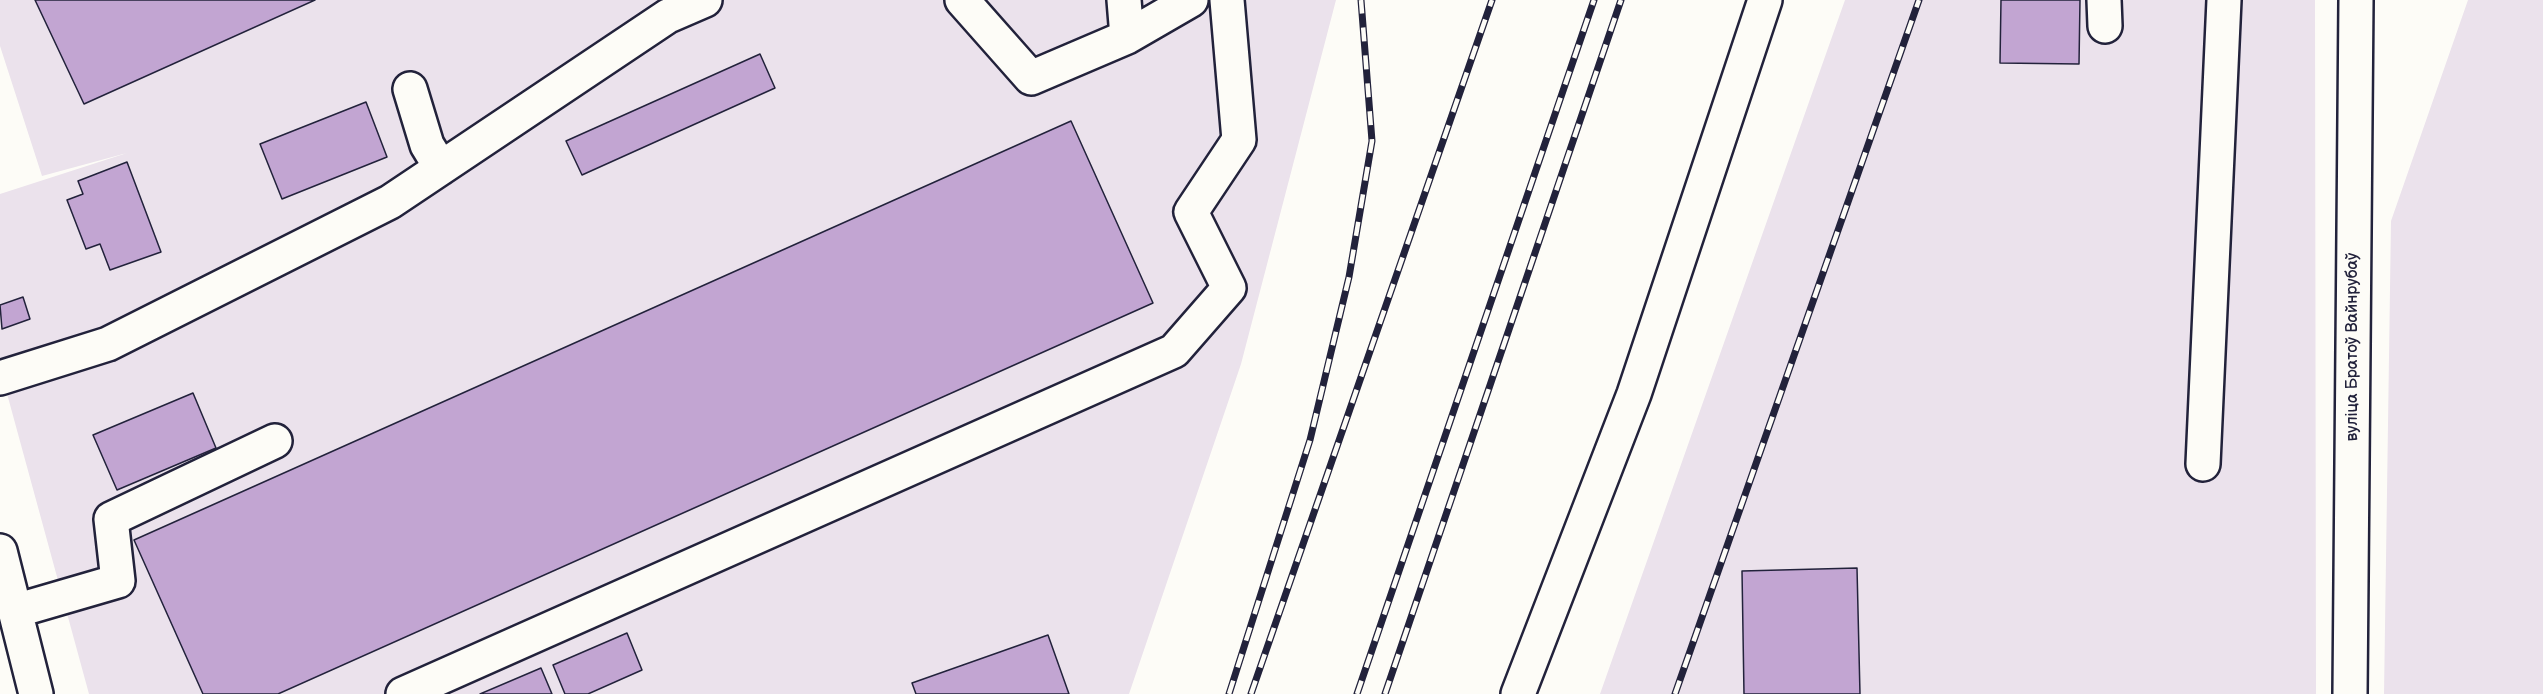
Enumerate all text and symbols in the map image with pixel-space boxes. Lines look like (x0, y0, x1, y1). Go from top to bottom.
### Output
street label: вуліца Братоў Вайнрубаў (2343, 253, 2363, 441)

